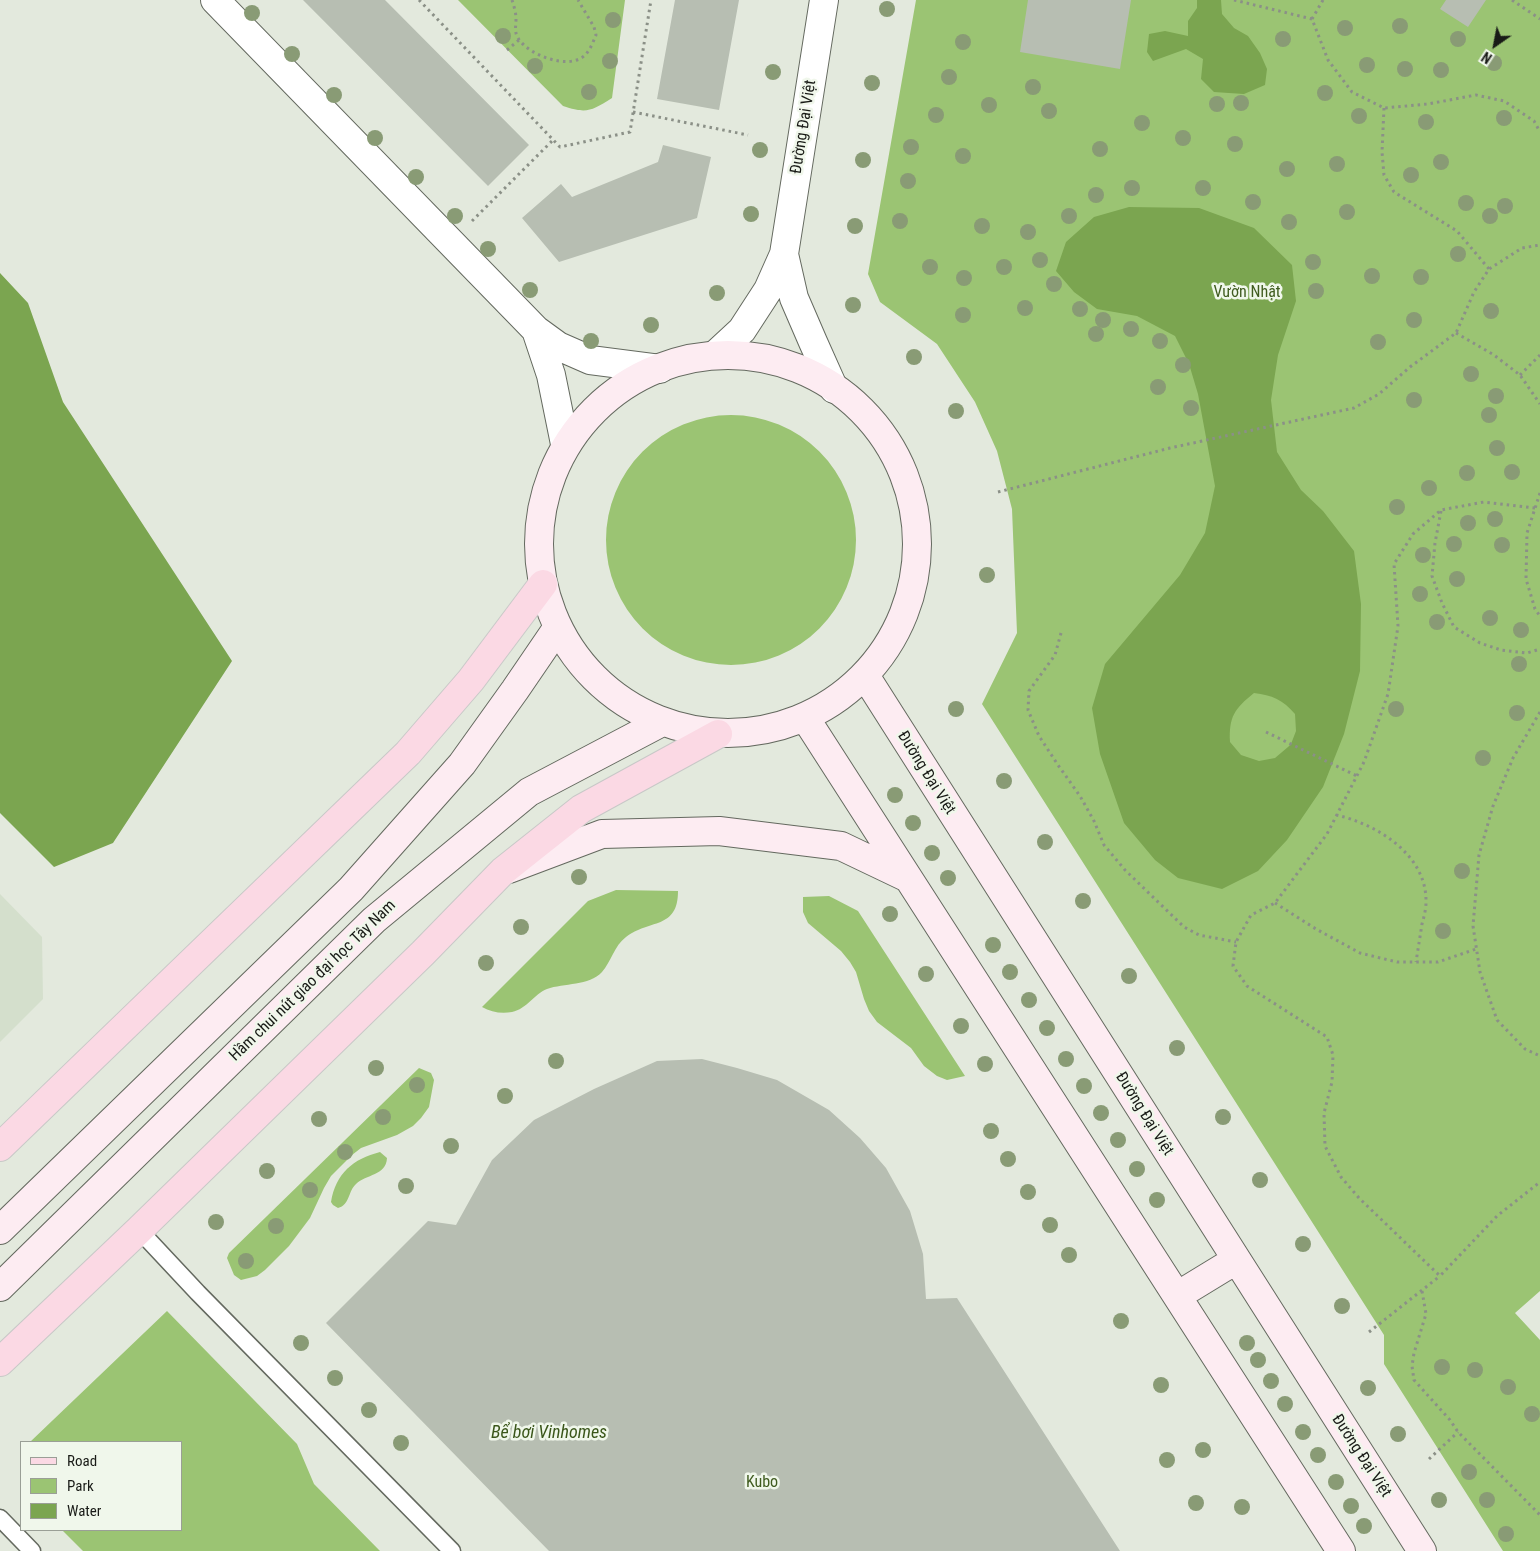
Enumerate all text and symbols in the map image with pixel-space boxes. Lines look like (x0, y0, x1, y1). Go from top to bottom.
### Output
north arrow (1470, 20, 1520, 70)
text: N (1479, 49, 1495, 67)
street label: Đường Đại Việt (787, 79, 821, 175)
park label: Vườn Nhật (1213, 283, 1281, 303)
street label: Đường Đại Việt (893, 728, 959, 818)
street label: Hầm chui nút giao đại học Tây Nam (226, 896, 400, 1066)
street label: Đường Đại Việt (1111, 1069, 1177, 1159)
street label: Đường Đại Việt (1327, 1411, 1395, 1501)
water label: Bể bơi Vinhomes (491, 1422, 607, 1444)
legend (20, 1441, 182, 1531)
text: Road (67, 1452, 97, 1470)
park label: Kubo (746, 1473, 778, 1493)
text: Park (67, 1477, 94, 1495)
text: Water (67, 1502, 101, 1520)

